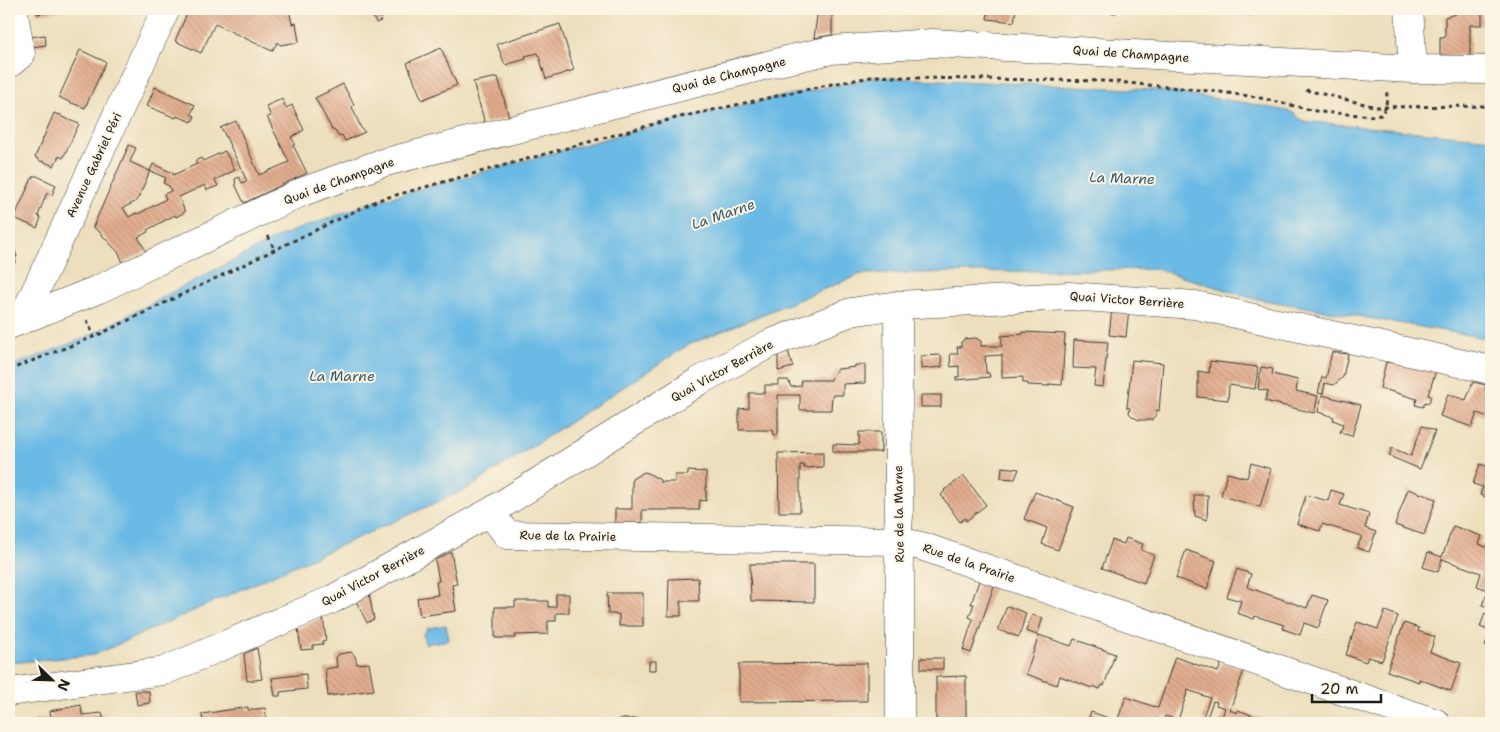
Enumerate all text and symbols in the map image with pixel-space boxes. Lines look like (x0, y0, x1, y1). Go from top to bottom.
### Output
street label: Quai de Champagne (1072, 42, 1190, 66)
street label: Quai de Champagne (670, 53, 788, 97)
street label: Avenue Gabriel Péri (63, 110, 125, 220)
street label: Quai de Champagne (281, 153, 397, 208)
water label: La Marne (1089, 168, 1155, 188)
water label: La Marne (689, 195, 757, 233)
street label: Quai Victor Berrière (1069, 288, 1185, 312)
street label: Quai Victor Berrière (668, 336, 776, 406)
water label: La Marne (309, 367, 375, 385)
street label: Rue de la Marne (890, 465, 908, 563)
street label: Rue de la Prairie (520, 527, 617, 545)
street label: Rue de la Prairie (921, 540, 1018, 586)
street label: Quai Victor Berrière (319, 542, 428, 610)
north arrow (28, 654, 78, 704)
scale bar (1312, 672, 1381, 704)
text: N (54, 676, 74, 694)
text: 20 m (1320, 679, 1359, 699)

